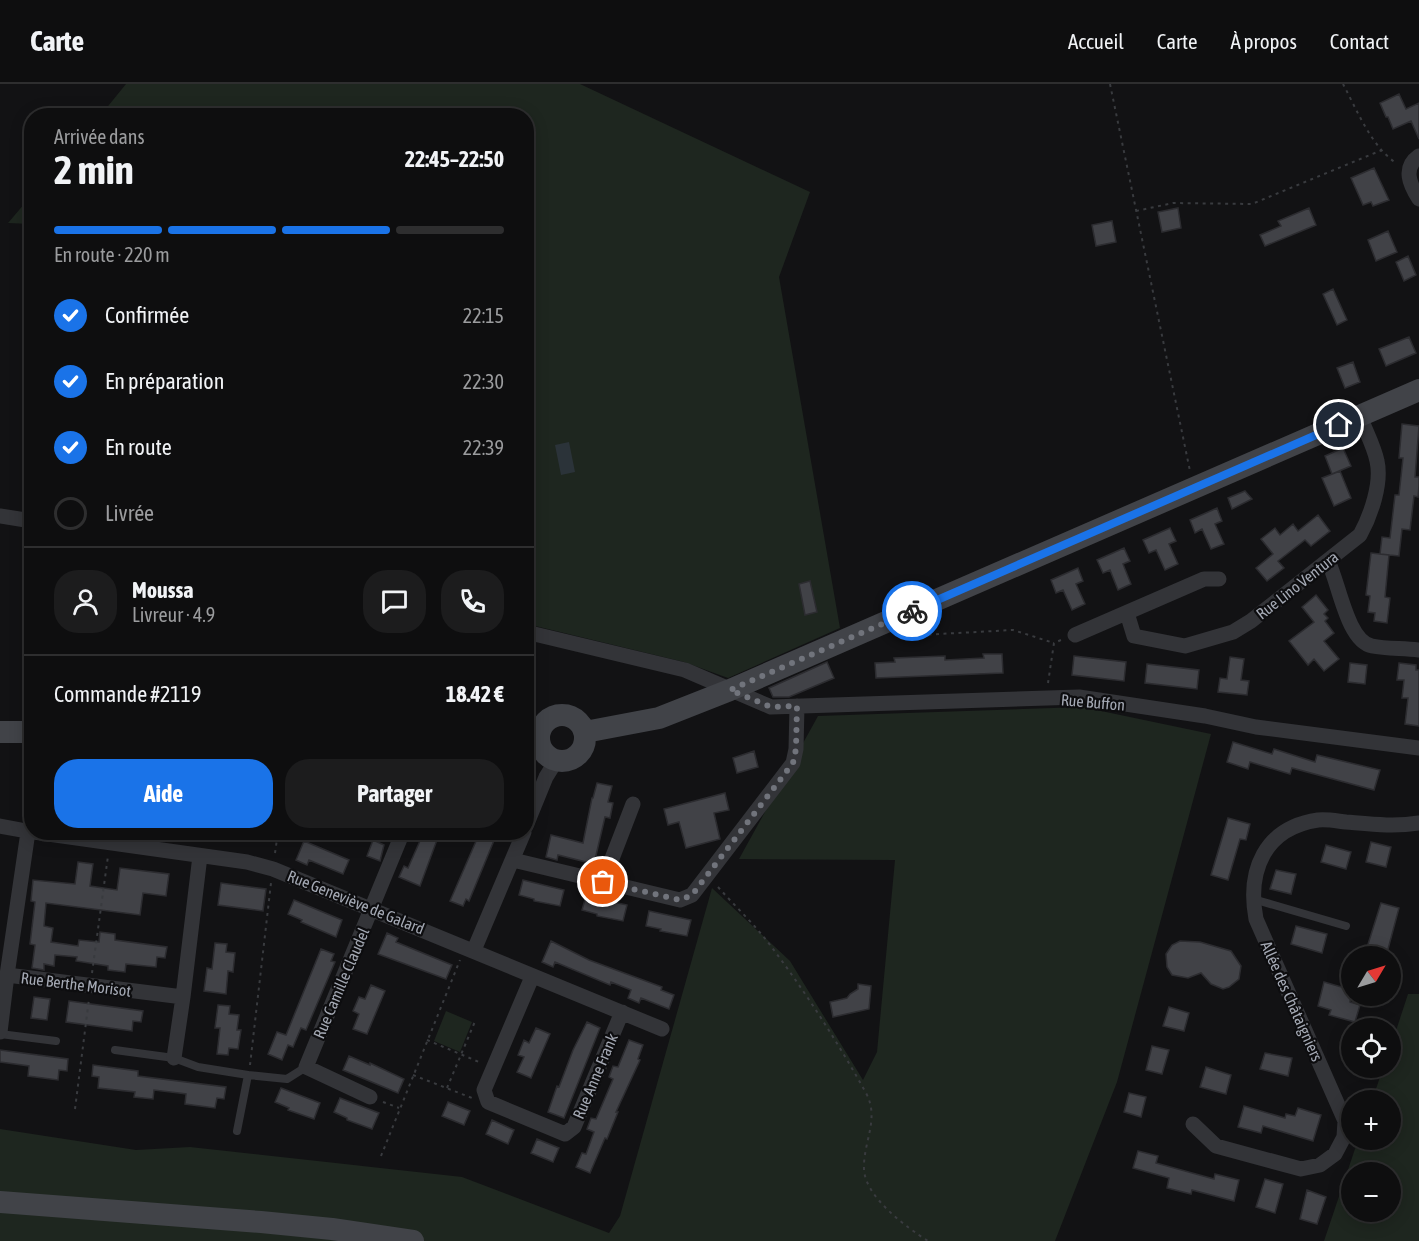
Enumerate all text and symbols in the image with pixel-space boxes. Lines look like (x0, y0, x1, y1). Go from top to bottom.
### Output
text: Carte (30, 25, 84, 57)
text: Accueil (1068, 29, 1124, 53)
text: Carte (1157, 29, 1197, 53)
text: À propos (1230, 29, 1297, 53)
text: Contact (1330, 29, 1389, 53)
text: Arrivée dans (54, 125, 145, 148)
text: 22:45–22:50 (405, 146, 504, 172)
text: 2 min (54, 148, 134, 192)
text: En route · 220 m (54, 243, 170, 266)
icon: check (54, 299, 87, 332)
text: Confirmée (105, 302, 189, 328)
text: 22:15 (463, 304, 504, 327)
icon: check (54, 365, 87, 398)
text: En préparation (105, 368, 224, 394)
text: 22:30 (463, 370, 504, 393)
pin (1313, 399, 1364, 450)
icon: home (1322, 408, 1355, 441)
icon: check (54, 431, 87, 464)
text: En route (105, 434, 172, 460)
text: 22:39 (463, 436, 504, 459)
text: Livrée (105, 500, 154, 526)
street label: Rue Lino Ventura (1252, 547, 1342, 623)
button: person (54, 570, 117, 633)
button: chat (363, 570, 426, 633)
button: phone (441, 570, 504, 633)
text: Moussa (132, 577, 193, 603)
courier (882, 581, 942, 641)
icon: bike (896, 595, 929, 628)
text: Livreur · 4.9 (132, 603, 215, 626)
text: Commande #2119 (54, 681, 201, 707)
text: 18.42 € (446, 681, 504, 707)
street label: Rue Buffon (1060, 690, 1126, 714)
button: Aide (54, 759, 273, 828)
button: Partager (285, 759, 504, 828)
pin (577, 856, 628, 907)
icon: bag (586, 865, 619, 898)
street label: Rue Geneviève de Galard (285, 866, 427, 938)
street label: Rue Camille Claudel (310, 924, 373, 1041)
street label: Allée des Châtaigniers (1257, 938, 1327, 1065)
north arrow (1341, 946, 1401, 1006)
map controls (1341, 946, 1401, 1222)
street label: Rue Berthe Morisot (20, 968, 132, 1000)
button: locate (1341, 1018, 1401, 1078)
street label: Rue Anne Frank (569, 1031, 621, 1121)
button: + (1341, 1090, 1401, 1150)
button: − (1341, 1162, 1401, 1222)

